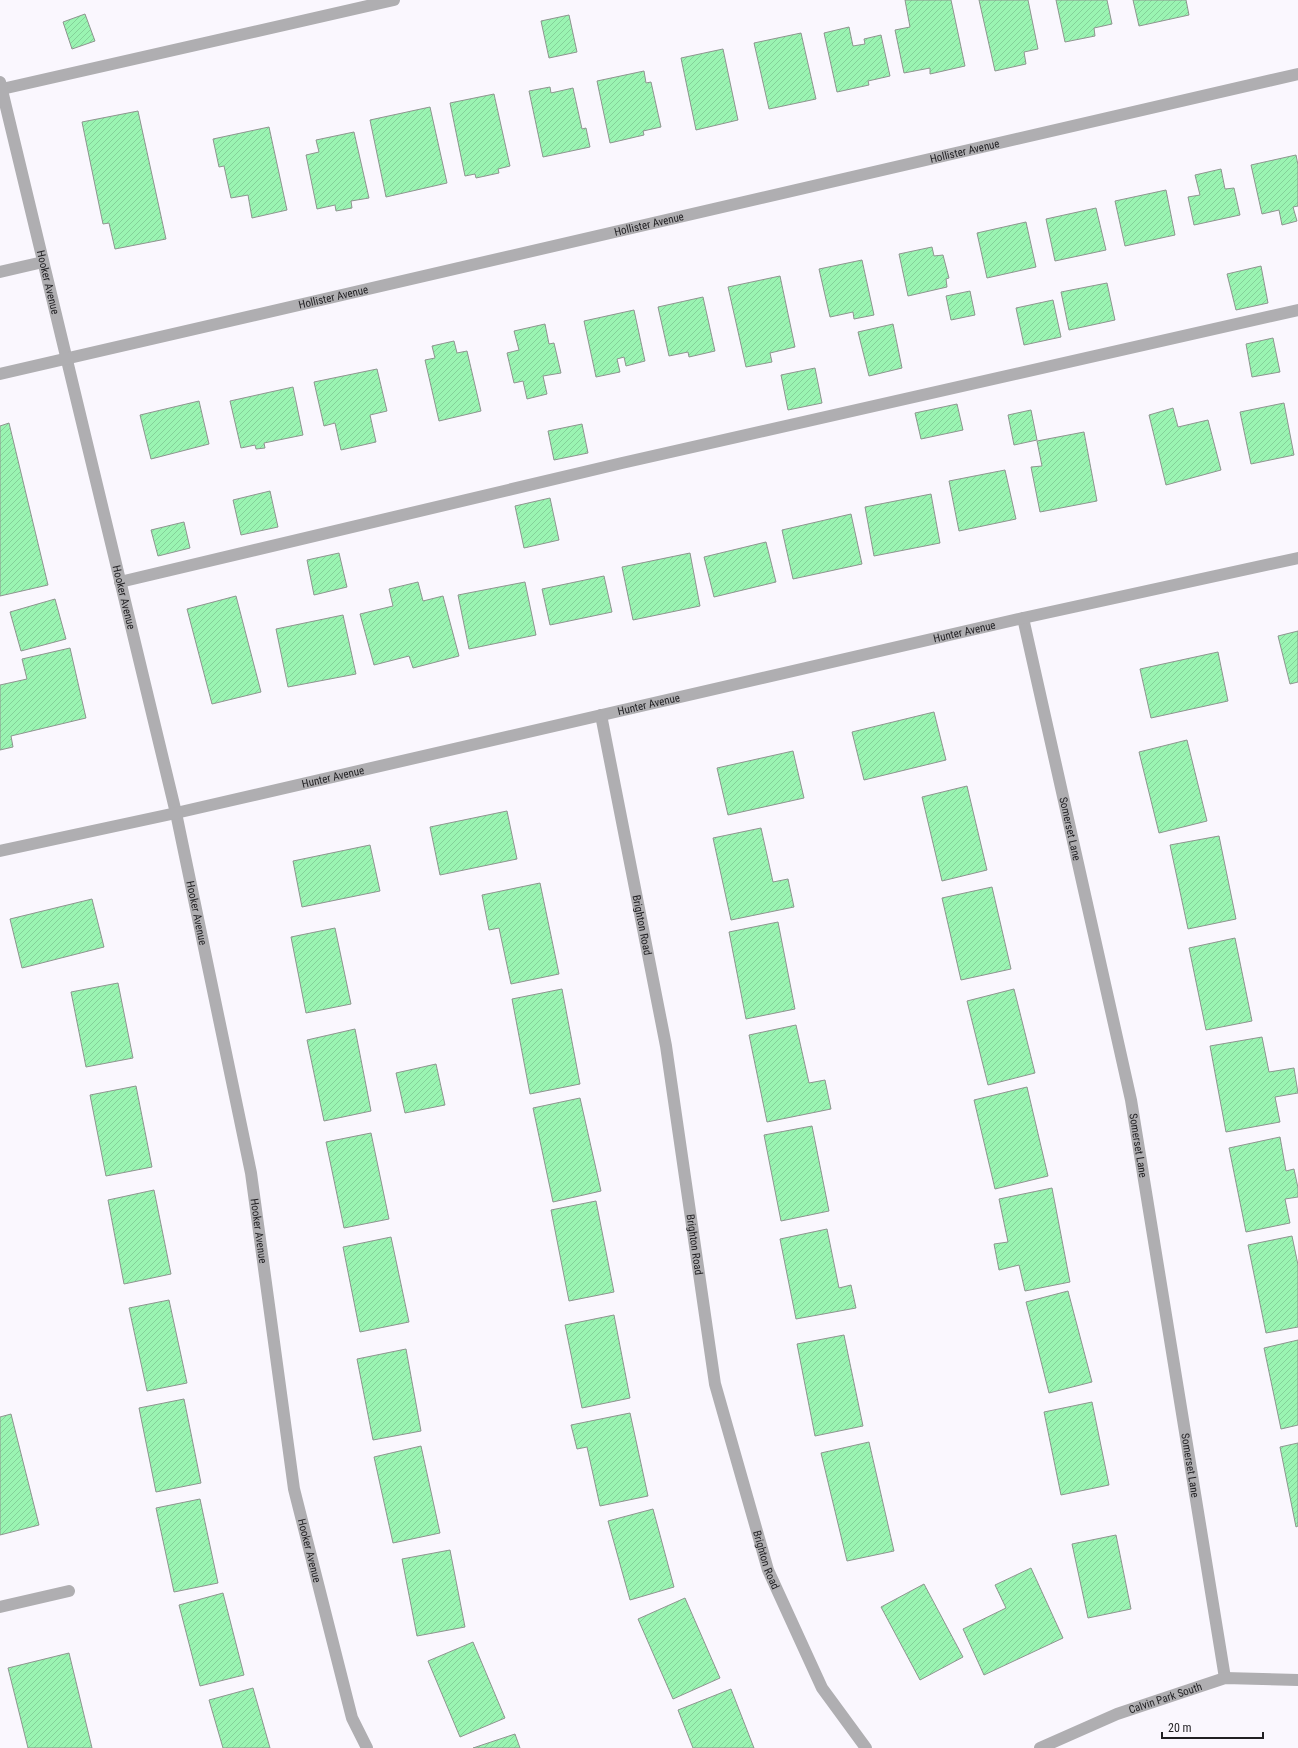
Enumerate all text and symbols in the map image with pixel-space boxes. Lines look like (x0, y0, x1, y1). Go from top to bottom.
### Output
street label: Hollister Avenue (929, 137, 1001, 165)
street label: Hollister Avenue (613, 210, 685, 238)
street label: Hooker Avenue (34, 249, 62, 316)
street label: Hollister Avenue (297, 283, 369, 311)
street label: Hooker Avenue (110, 564, 138, 631)
street label: Hunter Avenue (932, 618, 997, 645)
street label: Hunter Avenue (616, 691, 681, 718)
street label: Hunter Avenue (300, 763, 365, 790)
street label: Somerset Lane (1057, 796, 1084, 862)
street label: Hooker Avenue (184, 880, 210, 946)
street label: Brighton Road (630, 894, 655, 956)
street label: Somerset Lane (1127, 1112, 1150, 1179)
street label: Hooker Avenue (248, 1198, 270, 1264)
street label: Brighton Road (684, 1213, 706, 1276)
street label: Somerset Lane (1179, 1432, 1202, 1498)
street label: Hooker Avenue (295, 1517, 324, 1584)
street label: Brighton Road (751, 1529, 782, 1591)
street label: Calvin Park South (1127, 1680, 1204, 1716)
scale bar (1162, 1714, 1263, 1740)
text: 20 m (1168, 1721, 1192, 1735)

